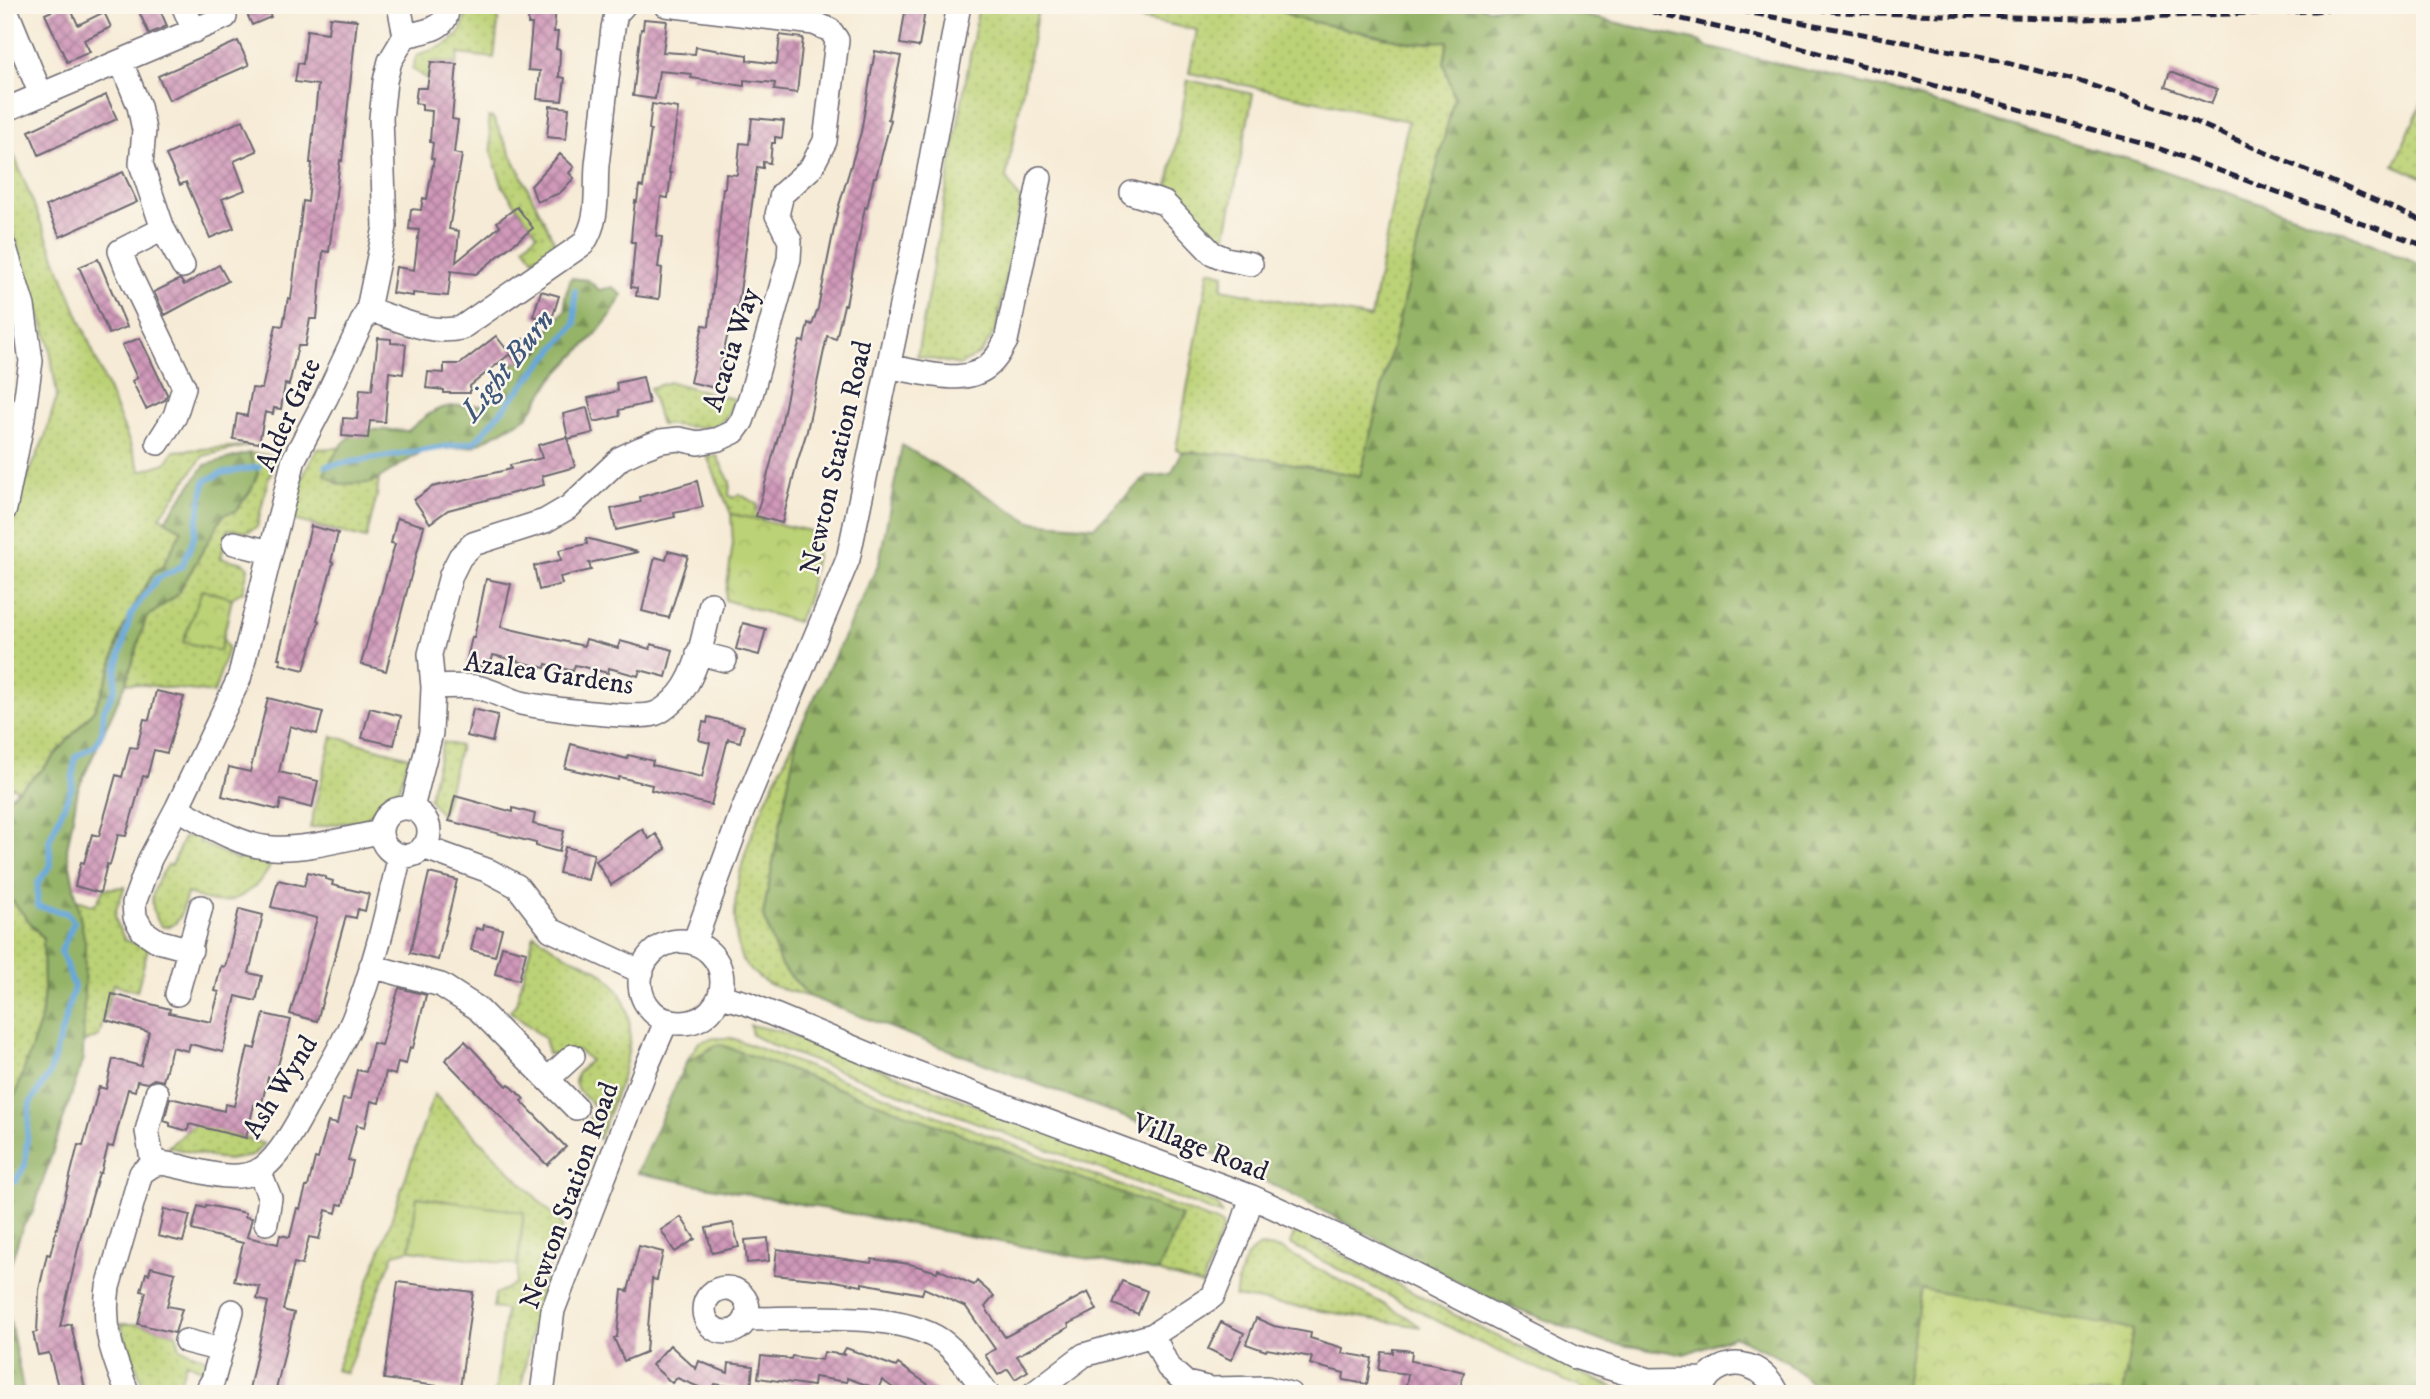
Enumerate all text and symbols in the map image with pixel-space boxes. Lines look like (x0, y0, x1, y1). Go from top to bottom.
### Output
street label: Acacia Way (695, 283, 768, 416)
water label: Light Burn (452, 303, 563, 431)
street label: Newton Station Road (793, 337, 880, 578)
street label: Alder Gate (248, 353, 329, 477)
street label: Azalea Gardens (462, 644, 636, 703)
street label: Ash Wynd (235, 1029, 326, 1145)
street label: Newton Station Road (512, 1077, 627, 1314)
street label: Village Road (1127, 1105, 1273, 1189)

